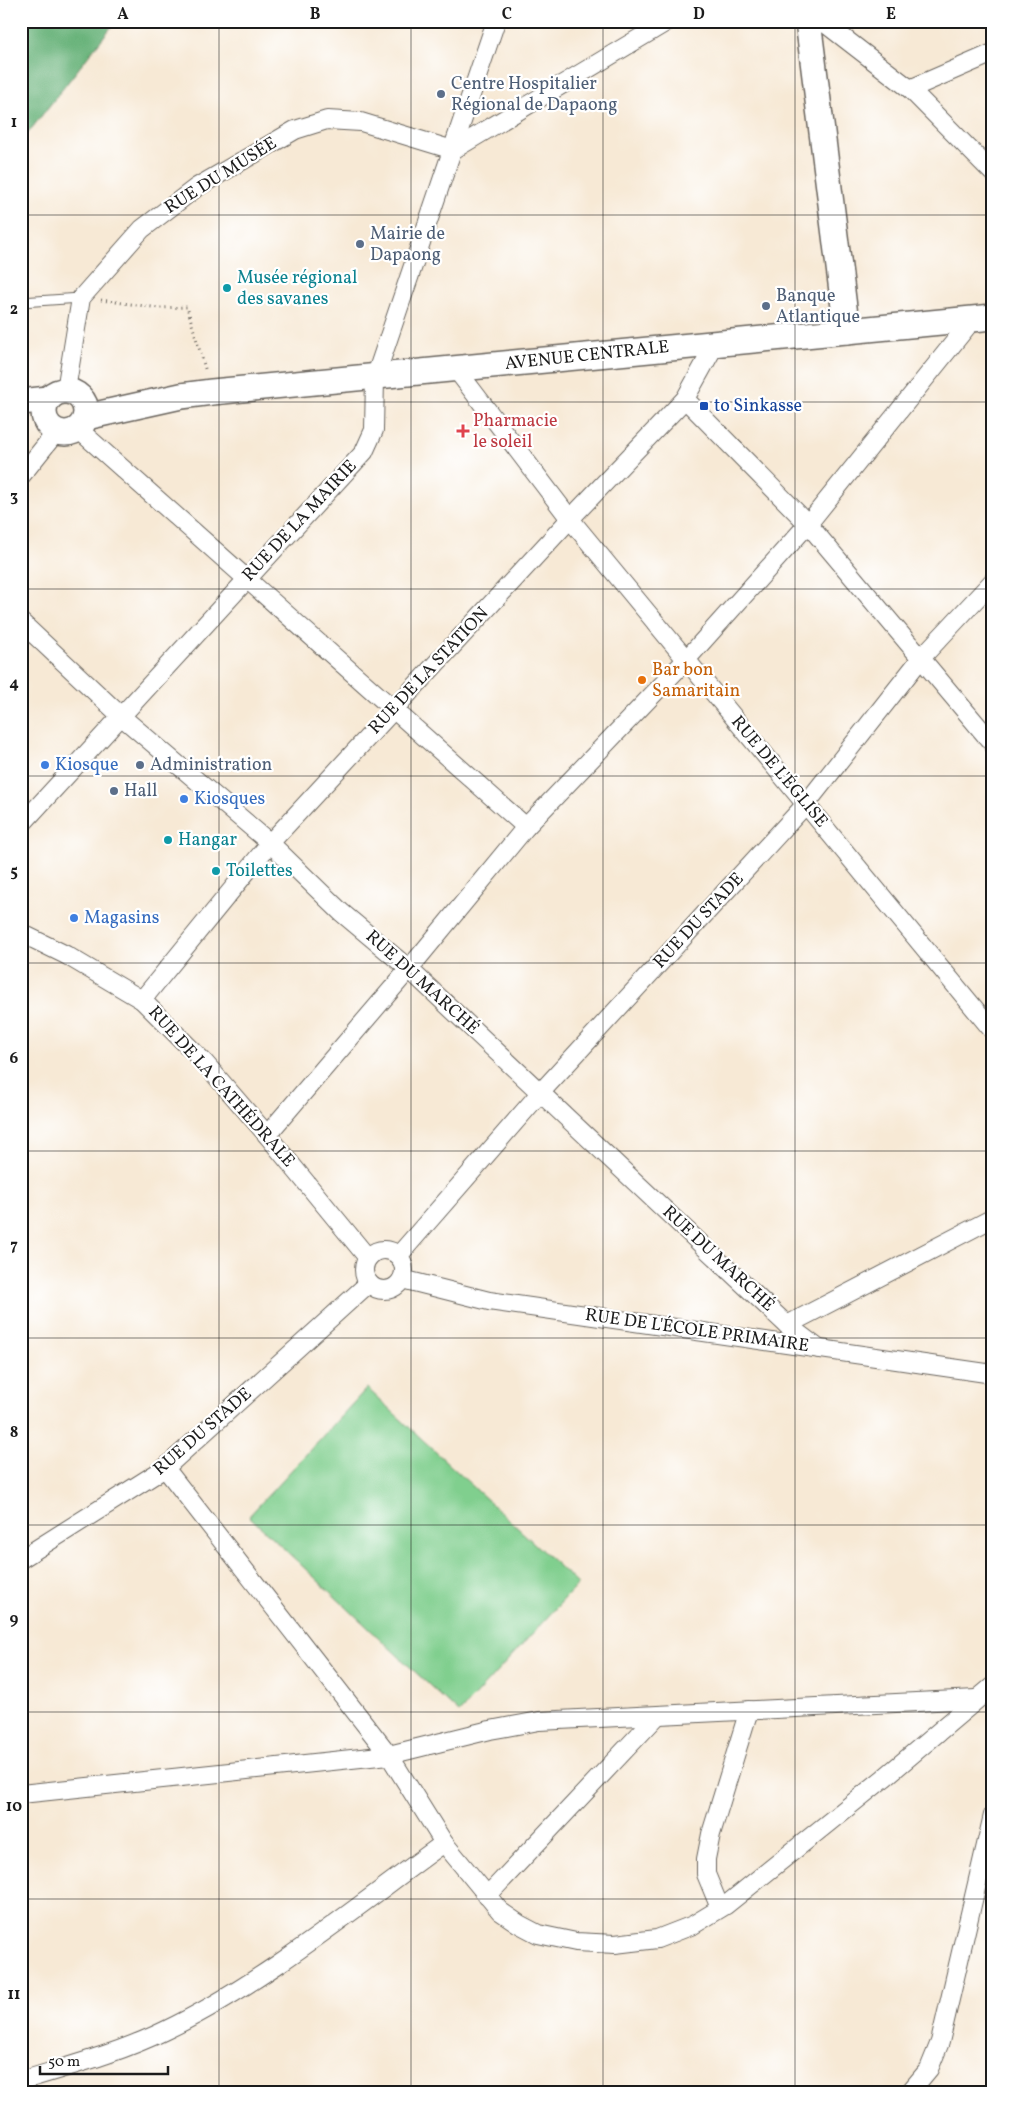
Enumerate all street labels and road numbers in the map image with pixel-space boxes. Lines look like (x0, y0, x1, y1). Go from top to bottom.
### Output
street label: RUE DU MUSÉE (160, 131, 282, 221)
street label: AVENUE CENTRALE (504, 335, 671, 377)
street label: RUE DE LA MAIRIE (237, 455, 363, 587)
street label: RUE DE LA STATION (363, 602, 495, 740)
street label: RUE DE L'ÉGLISE (725, 711, 833, 834)
street label: RUE DU STADE (648, 867, 750, 974)
street label: RUE DU MARCHÉ (360, 925, 485, 1041)
street label: RUE DE LA CATHÉDRALE (142, 1001, 300, 1173)
street label: RUE DU MARCHÉ (656, 1200, 780, 1318)
street label: RUE DE L'ÉCOLE PRIMAIRE (583, 1303, 811, 1359)
street label: RUE DU STADE (148, 1382, 258, 1482)

